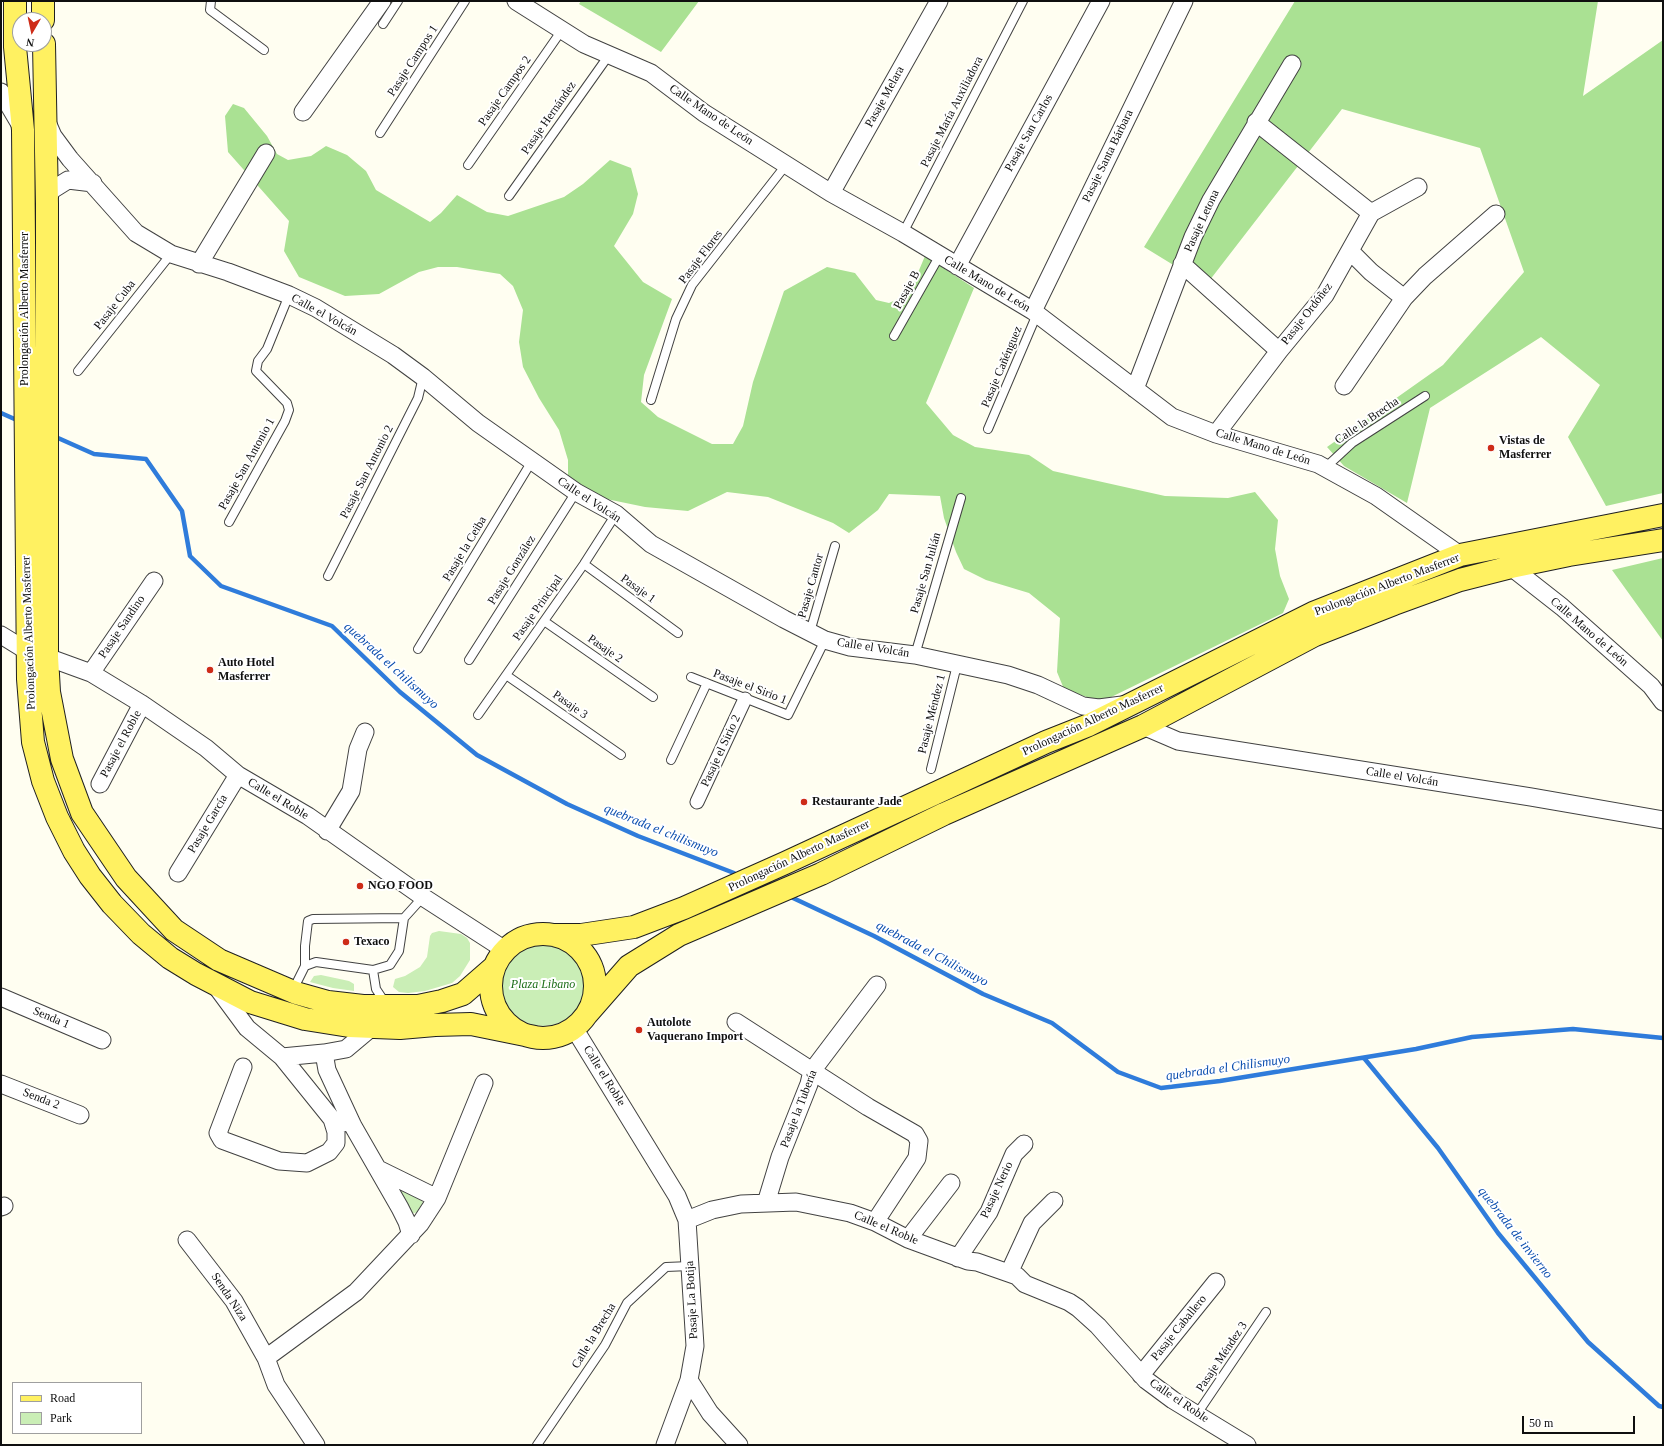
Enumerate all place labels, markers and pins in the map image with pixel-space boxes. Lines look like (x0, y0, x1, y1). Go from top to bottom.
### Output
place label: Vistas de Masferrer (1499, 434, 1551, 462)
marker: Vistas de Masferrer (1486, 443, 1496, 453)
place label: Auto Hotel Masferrer (218, 656, 274, 684)
marker: Auto Hotel Masferrer (205, 665, 215, 675)
place label: Restaurante Jade (812, 795, 902, 809)
marker: Restaurante Jade (799, 797, 809, 807)
place label: NGO FOOD (368, 879, 433, 893)
marker: NGO FOOD (355, 881, 365, 891)
place label: Texaco (354, 935, 390, 949)
marker: Texaco (341, 937, 351, 947)
place label: Autolote Vaquerano Import (647, 1016, 743, 1044)
marker: Autolote Vaquerano Import (634, 1025, 644, 1035)

